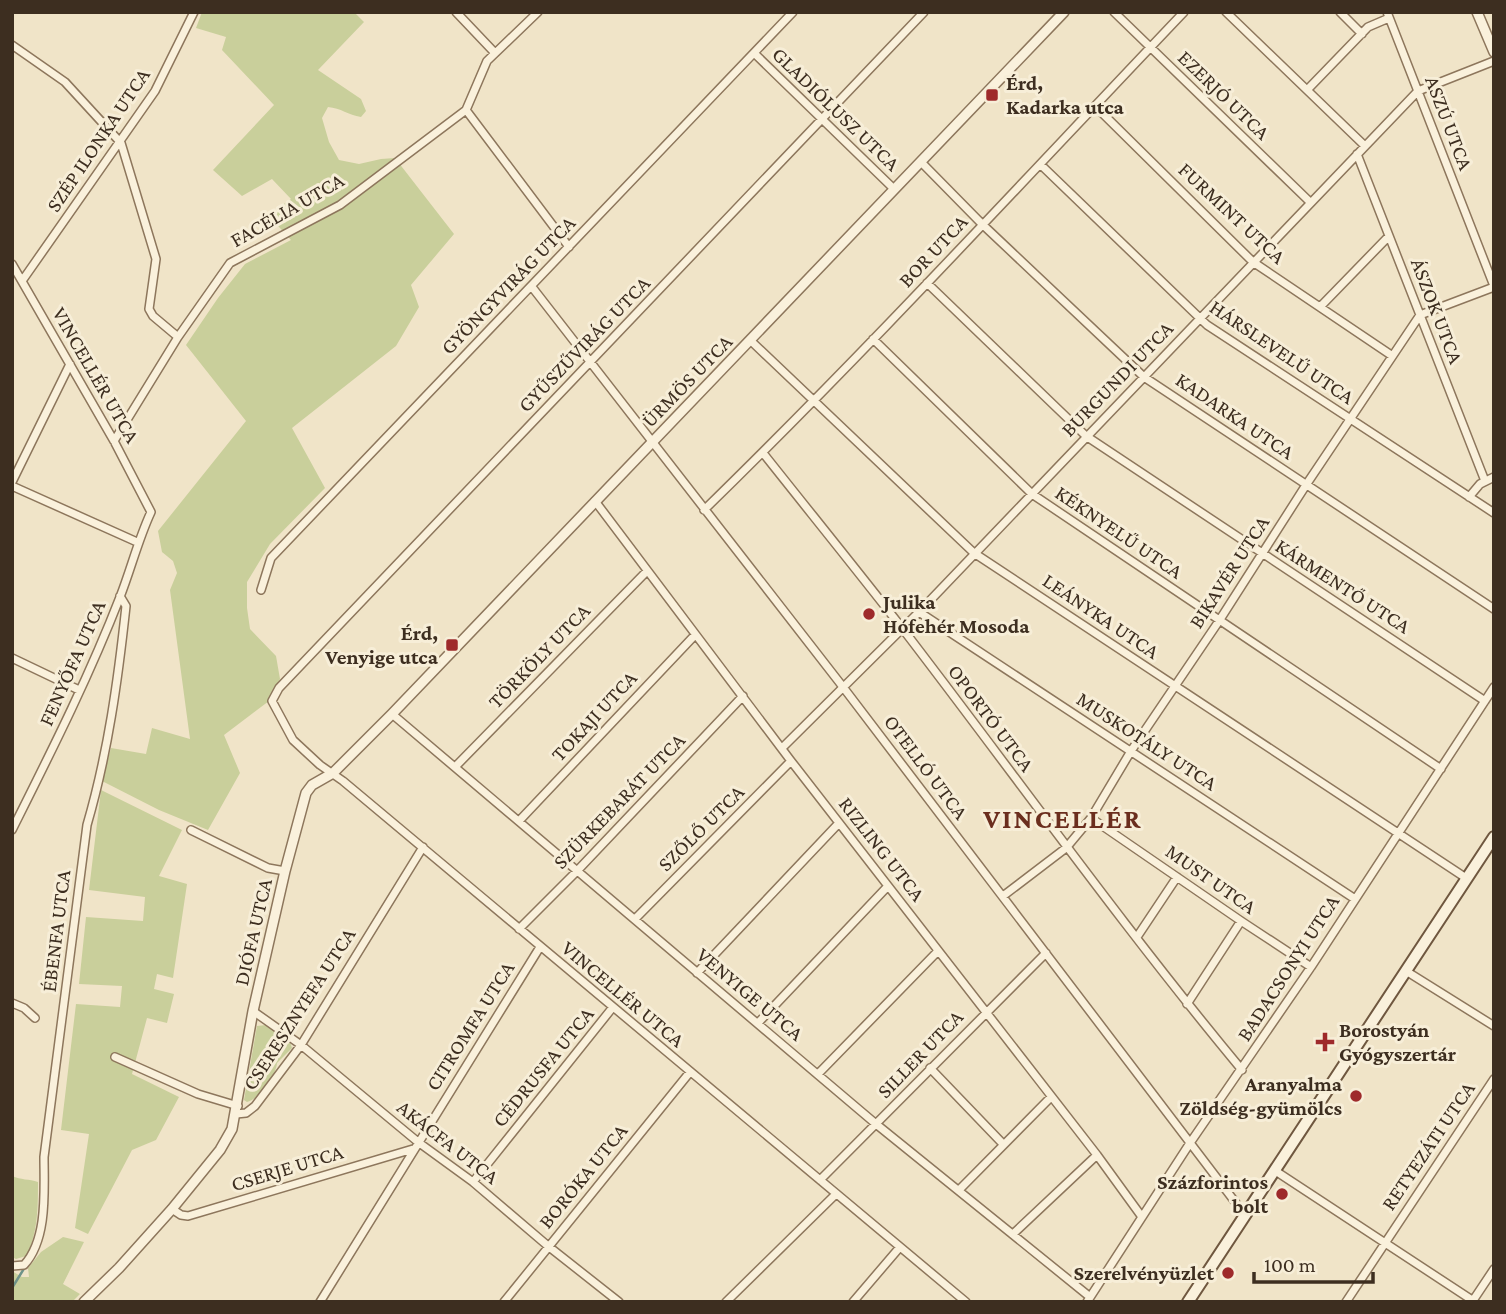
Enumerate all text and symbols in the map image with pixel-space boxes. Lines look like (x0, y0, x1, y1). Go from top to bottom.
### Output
street label: GLADIÓLUSZ UTCA (767, 42, 905, 176)
street label: EZERJÓ UTCA (1173, 45, 1275, 145)
street label: SZÉP ILONKA UTCA (41, 64, 155, 216)
place label: Érd, Kadarka utca (1006, 71, 1125, 119)
street label: ASZÚ UTCA (1420, 72, 1478, 174)
marker: Érd, Kadarka utca (984, 87, 1000, 103)
street label: FURMINT UTCA (1174, 157, 1291, 269)
street label: FACÉLIA UTCA (226, 168, 348, 252)
street label: BOR UTCA (894, 210, 973, 292)
street label: GYÖNGYVIRÁG UTCA (436, 211, 580, 359)
street label: ÁSZOK UTCA (1406, 255, 1468, 367)
street label: GYŰSZŰVIRÁG UTCA (513, 271, 655, 417)
street label: HÁRSLEVELŰ UTCA (1205, 295, 1359, 409)
street label: VINCELLÉR UTCA (47, 303, 145, 447)
street label: BURGUNDI UTCA (1056, 316, 1178, 441)
street label: ÜRMÖS UTCA (637, 330, 737, 432)
street label: KADARKA UTCA (1171, 368, 1299, 464)
street label: KÉKNYELŰ UTCA (1051, 480, 1187, 584)
street label: BIKAVÉR UTCA (1184, 511, 1274, 633)
street label: KÁRMENTŐ UTCA (1271, 533, 1415, 639)
street label: LEÁNYKA UTCA (1038, 568, 1164, 664)
place label: Julika Hófehér Mosoda (881, 590, 1030, 638)
street label: FENYŐFA UTCA (34, 597, 110, 729)
street label: TÖRKÖLY UTCA (483, 599, 595, 713)
marker: Julika Hófehér Mosoda (861, 606, 877, 622)
place label: Érd, Venyige utca (324, 621, 439, 669)
marker: Érd, Venyige utca (444, 637, 460, 653)
street label: OPORTÓ UTCA (943, 660, 1039, 776)
street label: TOKAJI UTCA (546, 666, 642, 766)
street label: MUSKOTÁLY UTCA (1072, 687, 1222, 795)
street label: OTELLÓ UTCA (879, 710, 973, 824)
street label: SZÜRKEBARÁT UTCA (548, 728, 690, 874)
street label: SZŐLŐ UTCA (653, 780, 749, 876)
street label: RIZLING UTCA (834, 792, 930, 906)
district label: VINCELLÉR (982, 803, 1143, 834)
street label: MUST UTCA (1161, 839, 1261, 919)
street label: ÉBENFA UTCA (37, 869, 75, 993)
street label: DIÓFA UTCA (229, 876, 277, 988)
street label: BADACSONYI UTCA (1232, 890, 1344, 1046)
street label: CSERESZNYEFA UTCA (238, 923, 360, 1095)
street label: VINCELLÉR UTCA (557, 936, 689, 1052)
street label: VENYIGE UTCA (692, 942, 808, 1046)
street label: CITROMFA UTCA (421, 957, 519, 1095)
street label: CÉDRUSFA UTCA (487, 1002, 599, 1132)
street label: SILLER UTCA (872, 1005, 968, 1103)
place label: Borostyán Gyógyszertár (1339, 1018, 1457, 1066)
marker: Borostyán Gyógyszertár (1317, 1034, 1333, 1050)
place label: Aranyalma Zöldség-gyümölcs (1180, 1072, 1343, 1120)
street label: RETYEZÁTI UTCA (1376, 1077, 1480, 1215)
marker: Aranyalma Zöldség-gyümölcs (1348, 1088, 1364, 1104)
street label: AKÁCFA UTCA (392, 1095, 504, 1189)
street label: BORÓKA UTCA (534, 1119, 632, 1233)
street label: CSERJE UTCA (228, 1140, 346, 1196)
place label: Százforintos bolt (1157, 1170, 1268, 1218)
marker: Százforintos bolt (1274, 1186, 1290, 1202)
scale bar (1254, 1240, 1373, 1284)
text: 100 m (1264, 1253, 1316, 1277)
place label: Szerelvényüzlet (1074, 1261, 1214, 1285)
marker: Szerelvényüzlet (1220, 1265, 1236, 1281)

